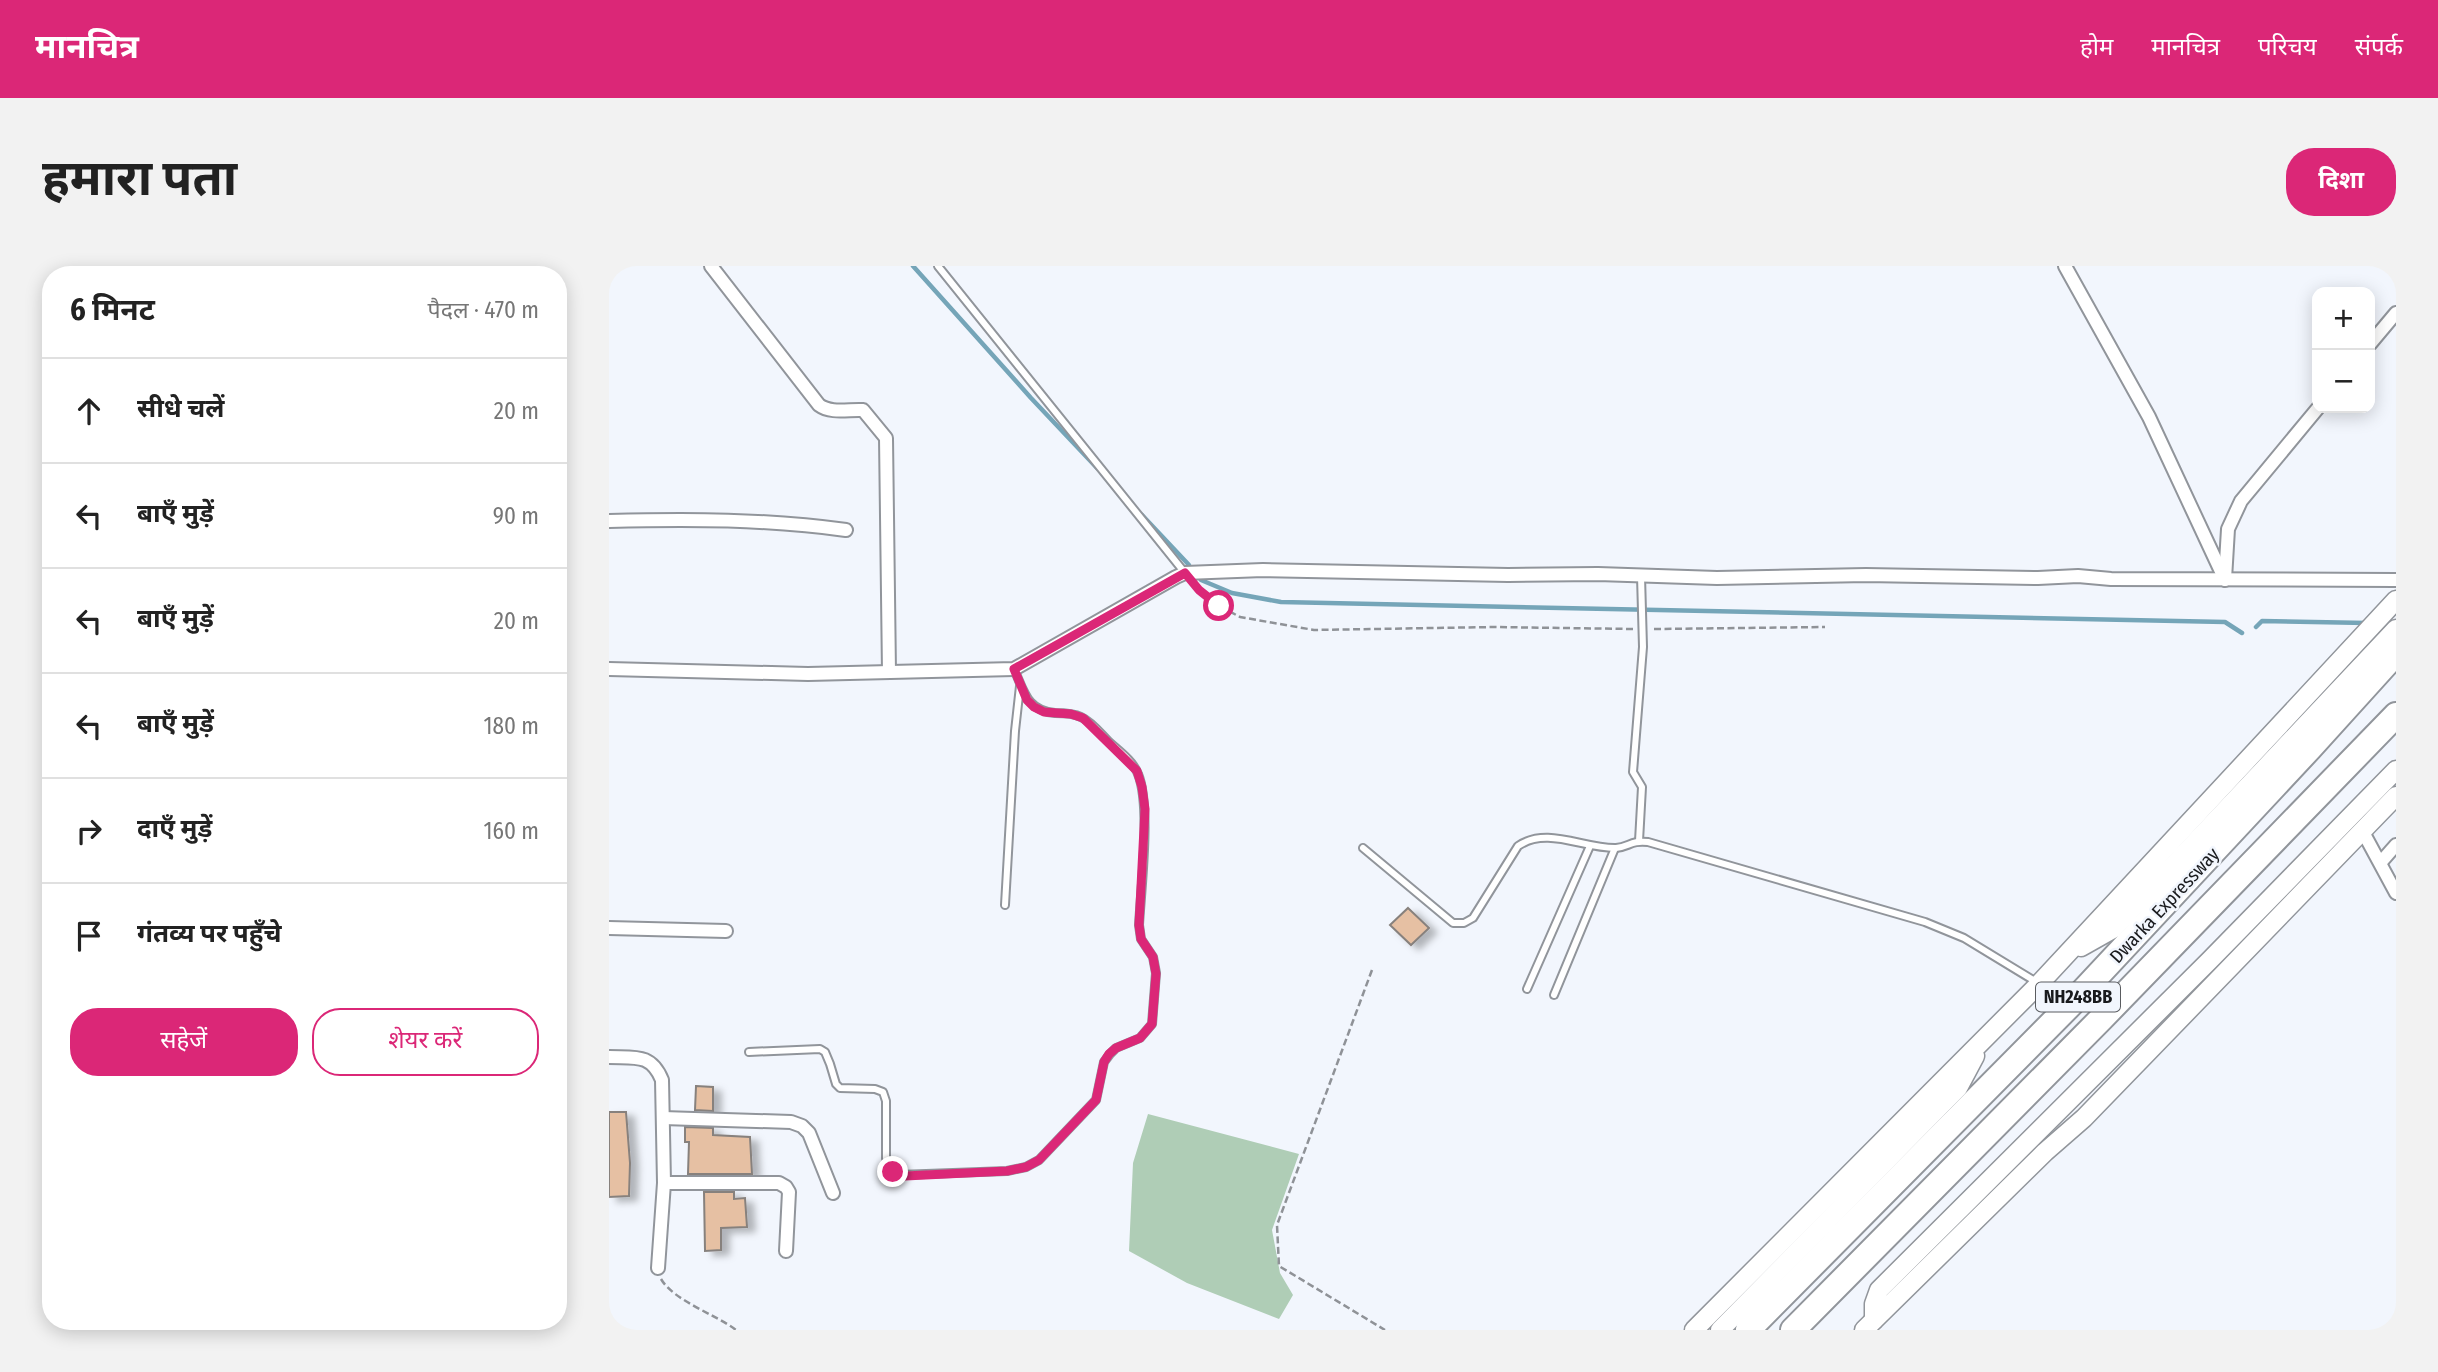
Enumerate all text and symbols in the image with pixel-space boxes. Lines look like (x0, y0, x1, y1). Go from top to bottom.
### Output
text: मानचित्र (35, 27, 139, 67)
text: होम (2080, 33, 2113, 61)
text: मानचित्र (2151, 33, 2220, 61)
text: परिचय (2258, 33, 2317, 61)
text: संपर्क (2355, 33, 2403, 61)
button: दिशा (2286, 148, 2396, 216)
text: हमारा पता (42, 149, 237, 208)
map controls (2312, 287, 2375, 413)
button: + (2312, 287, 2375, 350)
text: 6 मिनट (70, 292, 155, 328)
text: पैदल · 470 m (428, 296, 539, 324)
button: − (2312, 350, 2375, 413)
icon: ahead (70, 392, 108, 430)
text: सीधे चलें (137, 393, 224, 424)
text: 20 m (494, 397, 539, 425)
icon: left (70, 497, 108, 535)
text: बाएँ मुड़ें (137, 498, 214, 529)
text: 90 m (493, 502, 539, 530)
route start (1203, 590, 1234, 621)
icon: left (70, 602, 108, 640)
text: बाएँ मुड़ें (137, 603, 214, 634)
text: 20 m (494, 607, 539, 635)
icon: left (70, 707, 108, 745)
text: बाएँ मुड़ें (137, 708, 214, 739)
text: 180 m (483, 712, 539, 740)
icon: right (70, 812, 108, 850)
text: दाएँ मुड़ें (137, 813, 212, 844)
text: 160 m (484, 817, 539, 845)
street label: Dwarka Expressway (2105, 842, 2224, 968)
icon: arrive (70, 917, 108, 955)
text: गंतव्य पर पहुँचे (137, 918, 281, 949)
road number: NH248BB (2036, 982, 2120, 1012)
button: सहेजें (70, 1008, 298, 1076)
button: शेयर करें (312, 1008, 539, 1076)
route end (877, 1156, 908, 1187)

